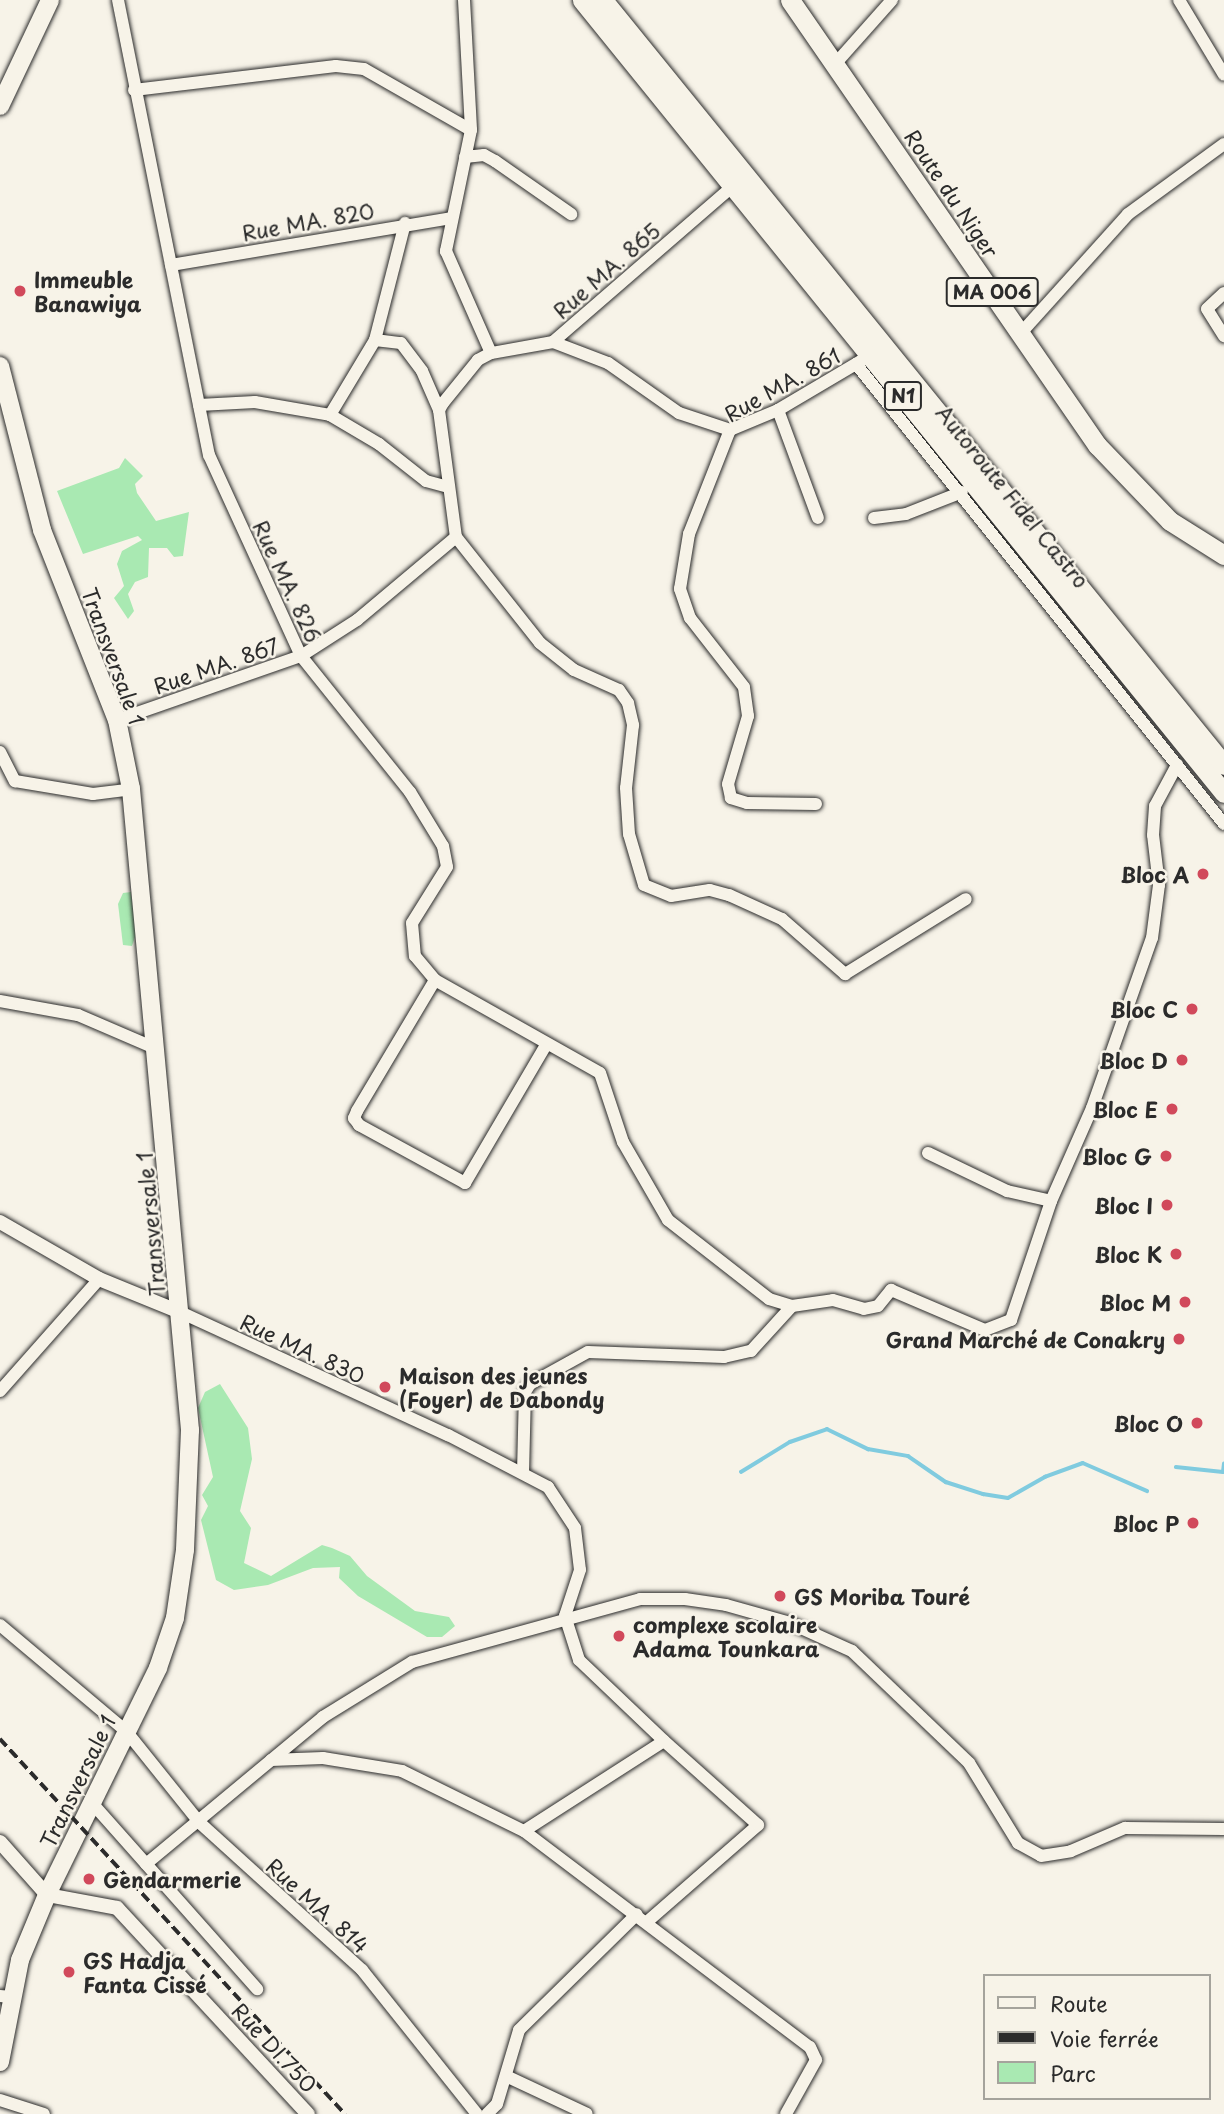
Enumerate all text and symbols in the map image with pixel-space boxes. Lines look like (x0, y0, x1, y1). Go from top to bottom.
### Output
street label: Route du Niger (899, 124, 1005, 262)
street label: Rue MA. 820 (240, 197, 376, 245)
street label: Rue MA. 865 (547, 217, 665, 323)
place label: Immeuble Banawiya (34, 266, 141, 316)
road number: MA 006 (945, 276, 1039, 308)
marker: Immeuble Banawiya (12, 283, 28, 299)
street label: Rue MA. 861 (719, 342, 845, 426)
road number: N1 (884, 380, 922, 412)
street label: Autoroute Fidel Castro (931, 398, 1095, 594)
street label: Rue MA. 826 (249, 516, 327, 646)
street label: Transversale 1 (77, 583, 151, 729)
street label: Rue MA. 867 (150, 632, 282, 698)
place label: Bloc A (1120, 861, 1189, 887)
marker: Bloc A (1195, 866, 1211, 882)
place label: Bloc C (1110, 996, 1178, 1022)
marker: Bloc C (1184, 1001, 1200, 1017)
place label: Bloc D (1099, 1047, 1168, 1073)
marker: Bloc D (1174, 1052, 1190, 1068)
place label: Bloc E (1092, 1096, 1158, 1122)
marker: Bloc E (1164, 1101, 1180, 1117)
place label: Bloc G (1082, 1143, 1152, 1169)
marker: Bloc G (1158, 1148, 1174, 1164)
street label: Transversale 1 (131, 1150, 169, 1298)
place label: Bloc I (1093, 1192, 1153, 1218)
marker: Bloc I (1159, 1197, 1175, 1213)
place label: Bloc K (1094, 1241, 1162, 1267)
marker: Bloc K (1168, 1246, 1184, 1262)
place label: Bloc M (1099, 1289, 1171, 1315)
marker: Bloc M (1177, 1294, 1193, 1310)
street label: Rue MA. 830 (236, 1308, 370, 1388)
place label: Grand Marché de Conakry (881, 1326, 1165, 1352)
marker: Grand Marché de Conakry (1171, 1331, 1187, 1347)
place label: Maison des jeunes (Foyer) de Dabondy (399, 1362, 606, 1412)
marker: Maison des jeunes (Foyer) de Dabondy (377, 1379, 393, 1395)
place label: Bloc O (1113, 1410, 1183, 1436)
marker: Bloc O (1189, 1415, 1205, 1431)
place label: Bloc P (1113, 1510, 1179, 1536)
marker: Bloc P (1185, 1515, 1201, 1531)
place label: GS Moriba Touré (794, 1583, 972, 1609)
marker: GS Moriba Touré (772, 1588, 788, 1604)
place label: complexe scolaire Adama Tounkara (633, 1611, 819, 1661)
marker: complexe scolaire Adama Tounkara (611, 1628, 627, 1644)
street label: Transversale 1 (34, 1710, 120, 1852)
street label: Rue MA. 814 (261, 1852, 375, 1958)
place label: Gendarmerie (103, 1866, 241, 1892)
marker: Gendarmerie (81, 1871, 97, 1887)
place label: GS Hadja Fanta Cissé (83, 1947, 207, 1997)
marker: GS Hadja Fanta Cissé (61, 1964, 77, 1980)
legend (982, 1974, 1210, 2100)
text: Route (1050, 1987, 1108, 2019)
street label: Rue DI.750 (227, 1997, 323, 2097)
text: Voie ferrée (1050, 2022, 1159, 2054)
text: Parc (1050, 2057, 1096, 2089)

